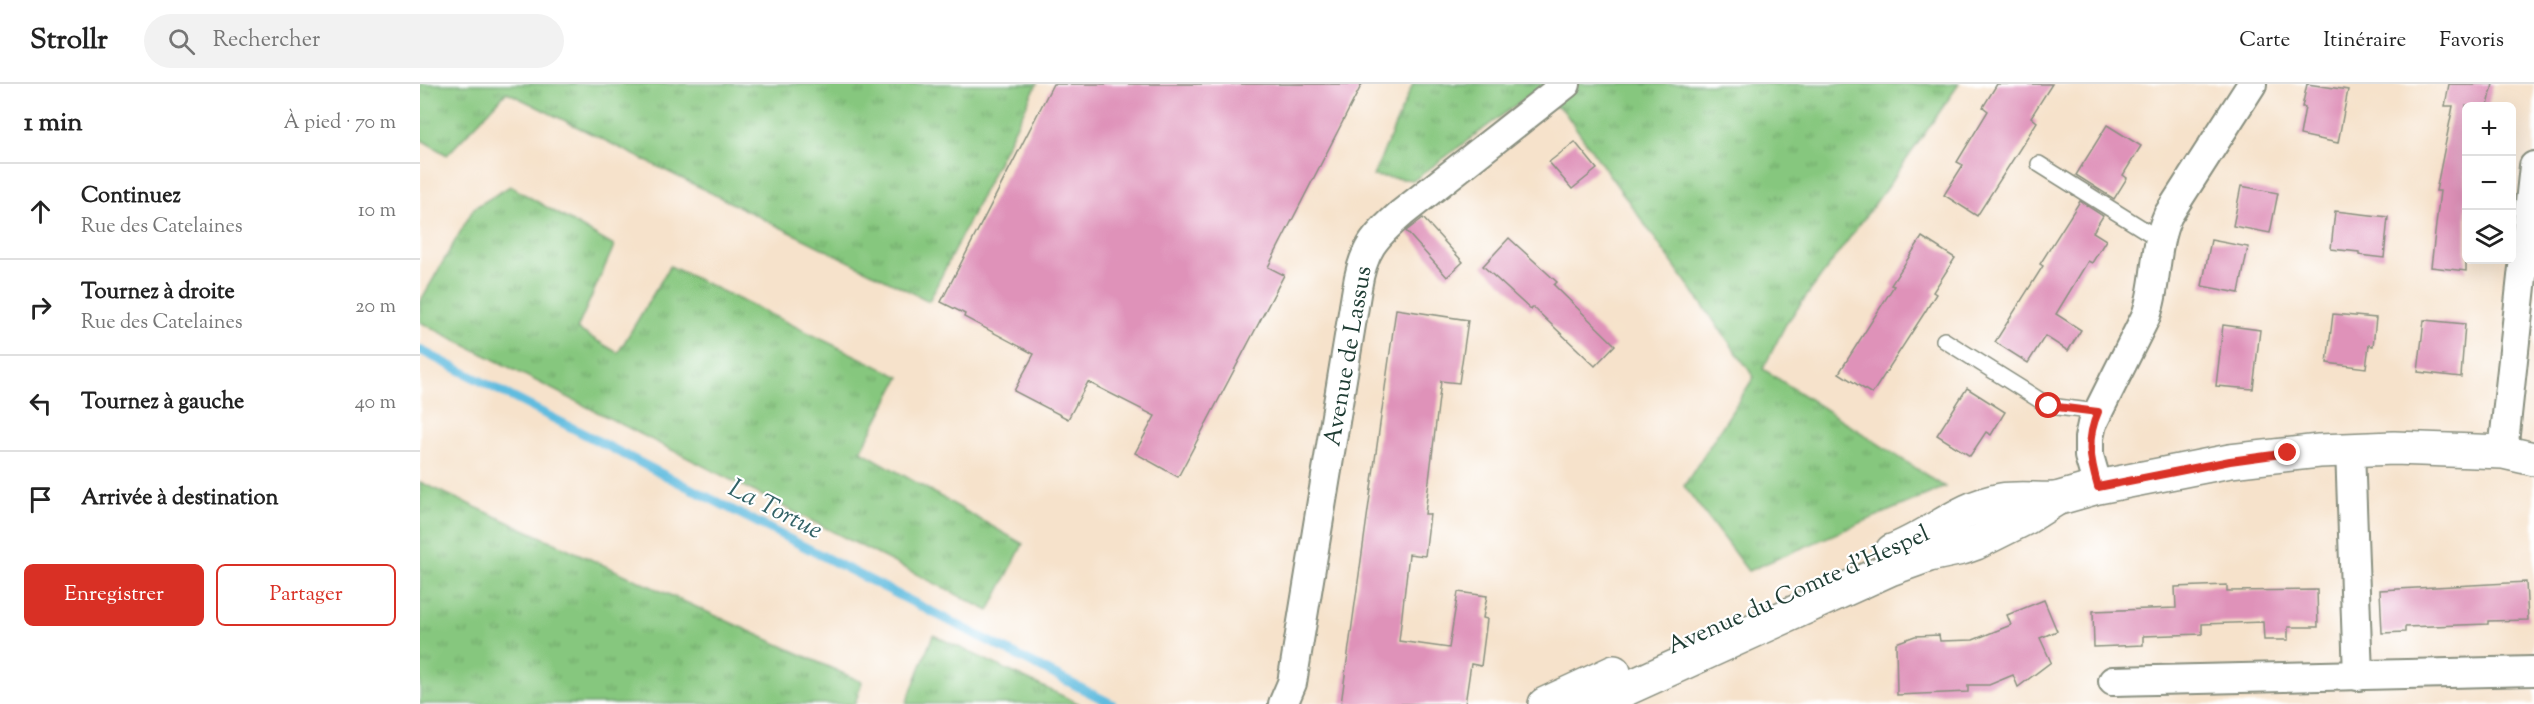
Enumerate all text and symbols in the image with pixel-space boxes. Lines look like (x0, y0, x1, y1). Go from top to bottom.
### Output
search box (144, 14, 564, 68)
text: Strollr (30, 21, 108, 61)
icon: search (165, 25, 198, 58)
text: Rechercher (213, 25, 320, 57)
text: Carte (2239, 26, 2290, 56)
text: Itinéraire (2323, 26, 2406, 56)
text: Favoris (2439, 26, 2504, 56)
map controls (2462, 102, 2516, 264)
button: + (2462, 102, 2516, 156)
text: 1 min (24, 105, 83, 142)
text: À pied · 70 m (284, 109, 396, 138)
button: − (2462, 156, 2516, 210)
text: Continuez (81, 181, 181, 213)
icon: ahead (24, 195, 57, 228)
text: 10 m (358, 197, 396, 226)
button: layers (2462, 210, 2516, 264)
text: Rue des Catelaines (81, 213, 243, 242)
street label: Avenue de Lassus (1316, 263, 1382, 449)
text: Tournez à droite (81, 277, 235, 309)
icon: right (24, 291, 57, 324)
text: 20 m (355, 293, 396, 322)
text: Rue des Catelaines (81, 309, 243, 338)
icon: left (24, 387, 57, 420)
text: Tournez à gauche (81, 387, 244, 419)
text: 40 m (355, 389, 396, 418)
route start (2035, 392, 2061, 418)
route end (2274, 439, 2300, 465)
water label: La Tortue (721, 471, 828, 550)
icon: arrive (24, 483, 57, 516)
text: Arrivée à destination (81, 483, 278, 515)
street label: Avenue du Comte d'Hespel (1662, 517, 1936, 664)
button: Enregistrer (24, 564, 204, 626)
button: Partager (216, 564, 396, 626)

